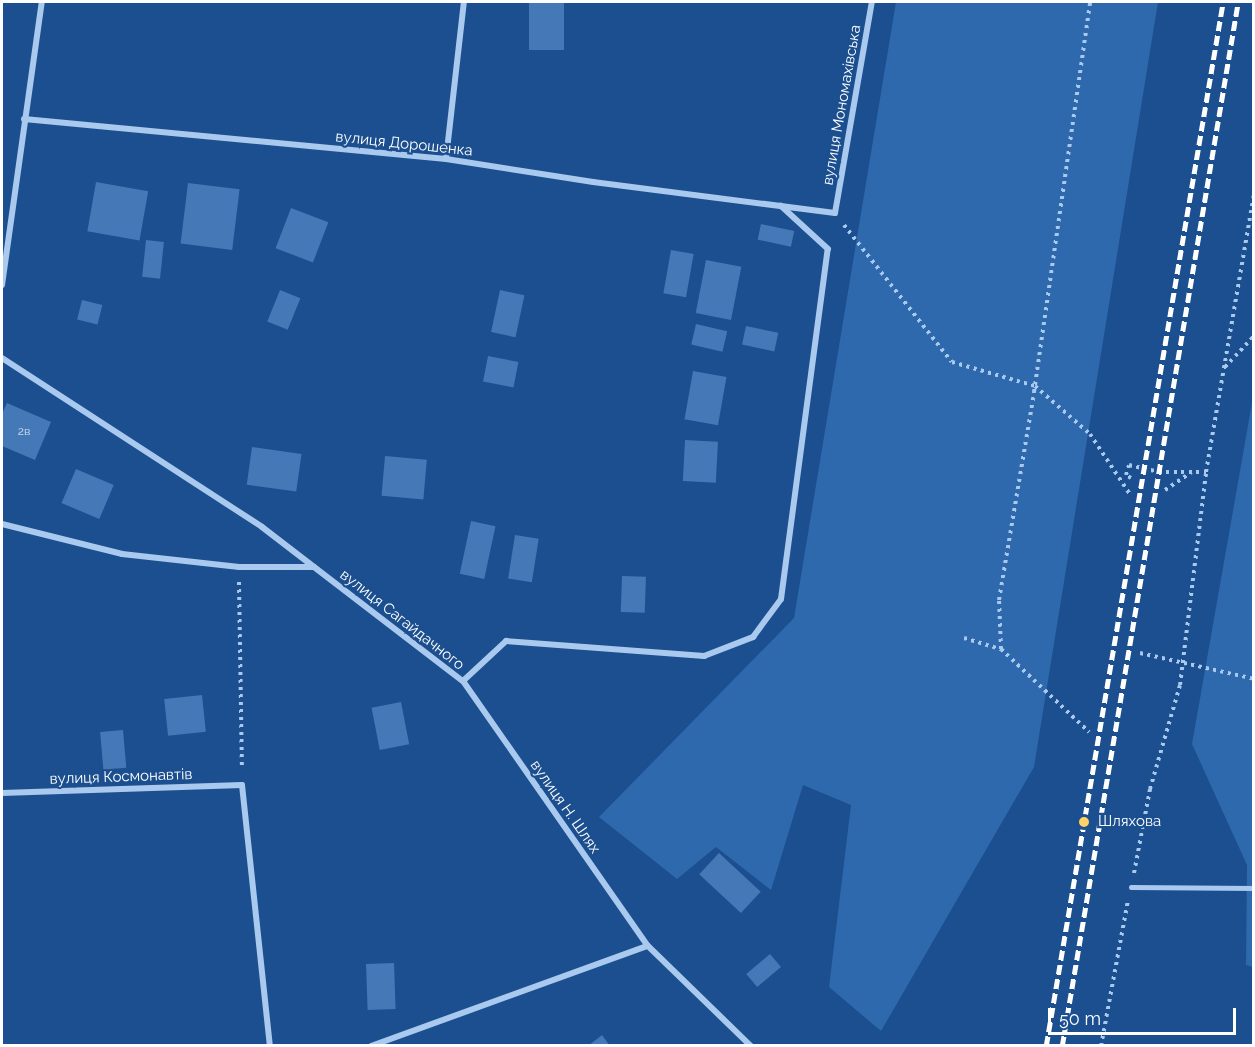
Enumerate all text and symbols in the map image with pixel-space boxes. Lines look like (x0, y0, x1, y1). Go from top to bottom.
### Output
street label: вулиця Мономахівська (819, 23, 865, 187)
street label: вулиця Дорошенка (335, 128, 473, 160)
house number: 2в (18, 425, 30, 439)
street label: вулиця Сагайдачного (336, 566, 468, 674)
street label: вулиця Н. Шлях (526, 757, 604, 857)
street label: вулиця Космонавтів (49, 766, 193, 788)
marker: Шляхова (1075, 813, 1093, 831)
place label: Шляхова (1098, 813, 1161, 831)
scale bar (1051, 996, 1238, 1034)
text: 50 m (1059, 1008, 1101, 1029)

